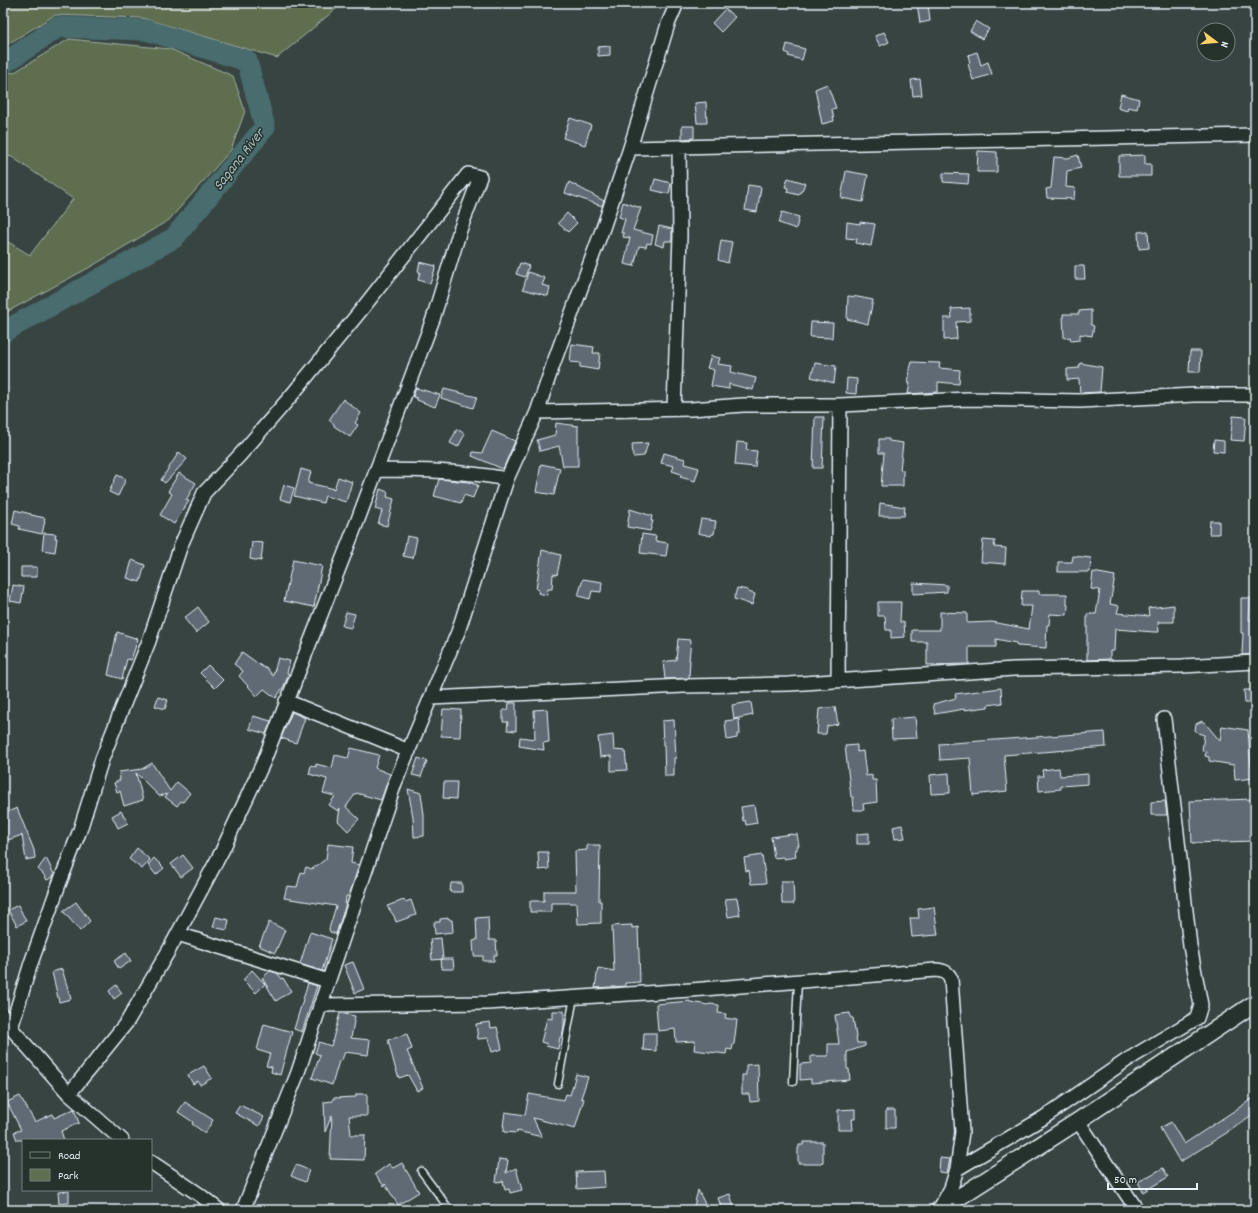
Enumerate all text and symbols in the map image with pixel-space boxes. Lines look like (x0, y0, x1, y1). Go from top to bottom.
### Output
north arrow (1196, 22, 1236, 62)
text: N (1215, 39, 1232, 50)
water label: Sagana River (208, 124, 272, 196)
legend (22, 1139, 152, 1191)
text: Road (58, 1148, 80, 1165)
scale bar (1108, 1165, 1197, 1191)
text: Park (58, 1168, 79, 1185)
text: 50 m (1114, 1172, 1137, 1189)

